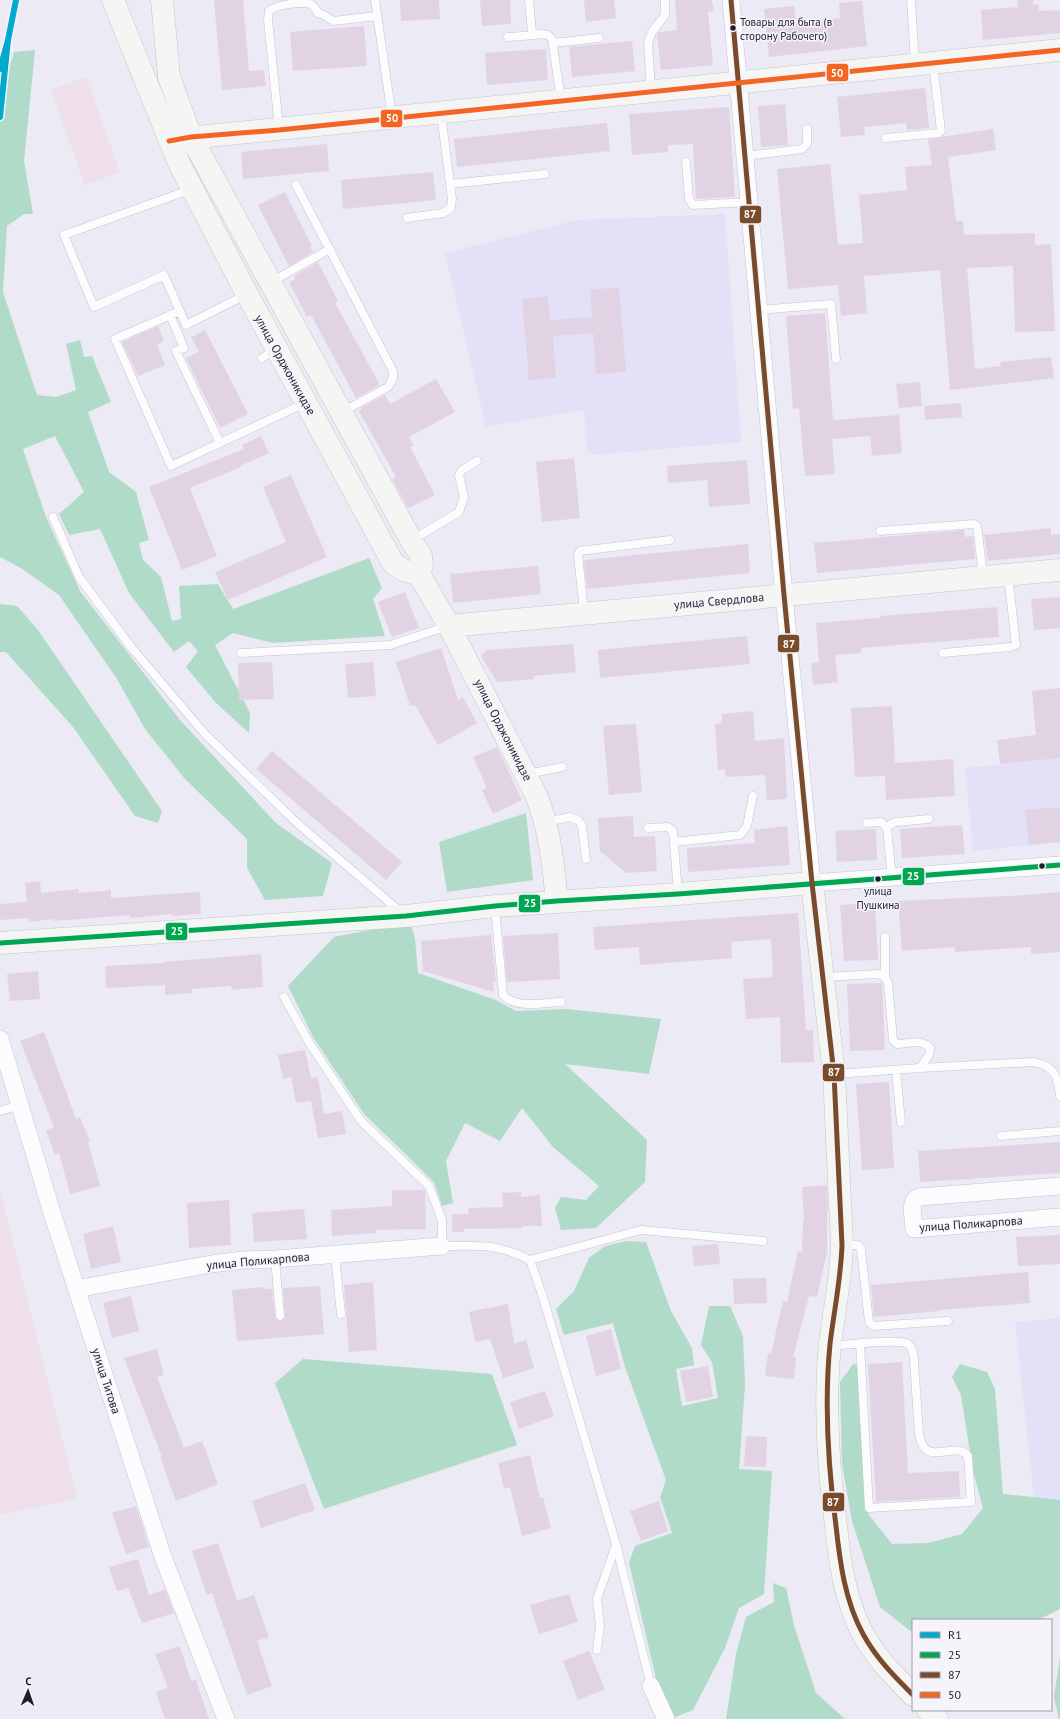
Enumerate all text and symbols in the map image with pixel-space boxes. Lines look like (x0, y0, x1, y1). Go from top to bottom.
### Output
place label: Товары для быта (в сторону Рабочего) (740, 15, 832, 43)
marker: Товары для быта (в сторону Рабочего) (728, 23, 738, 33)
line badge: 50 (826, 63, 849, 82)
text: 50 (831, 66, 843, 80)
line badge: 50 (380, 109, 403, 128)
text: 50 (386, 111, 398, 125)
line badge: 87 (739, 205, 762, 224)
text: 87 (744, 207, 756, 221)
street label: улица Орджоникидзе (252, 312, 319, 418)
street label: улица Свердлова (673, 589, 765, 612)
line badge: 87 (777, 634, 800, 653)
text: 87 (783, 637, 795, 651)
street label: улица Орджоникидзе (471, 676, 536, 783)
unlabelled marker (1037, 861, 1047, 871)
line badge: 25 (902, 867, 925, 886)
text: 25 (907, 869, 919, 883)
marker: улица Пушкина (873, 874, 883, 884)
place label: улица Пушкина (856, 884, 900, 912)
line badge: 25 (518, 894, 541, 913)
text: 25 (524, 896, 536, 910)
line badge: 25 (165, 922, 188, 941)
text: 25 (171, 924, 183, 938)
line badge: 87 (822, 1063, 845, 1082)
text: 87 (828, 1065, 840, 1079)
street label: улица Поликарпова (919, 1212, 1023, 1235)
street label: улица Поликарпова (206, 1249, 310, 1272)
street label: улица Титова (89, 1346, 124, 1416)
line badge: 87 (822, 1492, 845, 1512)
text: 87 (827, 1495, 839, 1509)
legend (912, 1619, 1052, 1711)
text: R1 (948, 1627, 962, 1642)
text: 25 (948, 1647, 961, 1662)
text: 87 (948, 1667, 961, 1682)
north arrow (8, 1671, 48, 1711)
text: С (25, 1674, 32, 1688)
text: 50 (948, 1687, 962, 1702)

